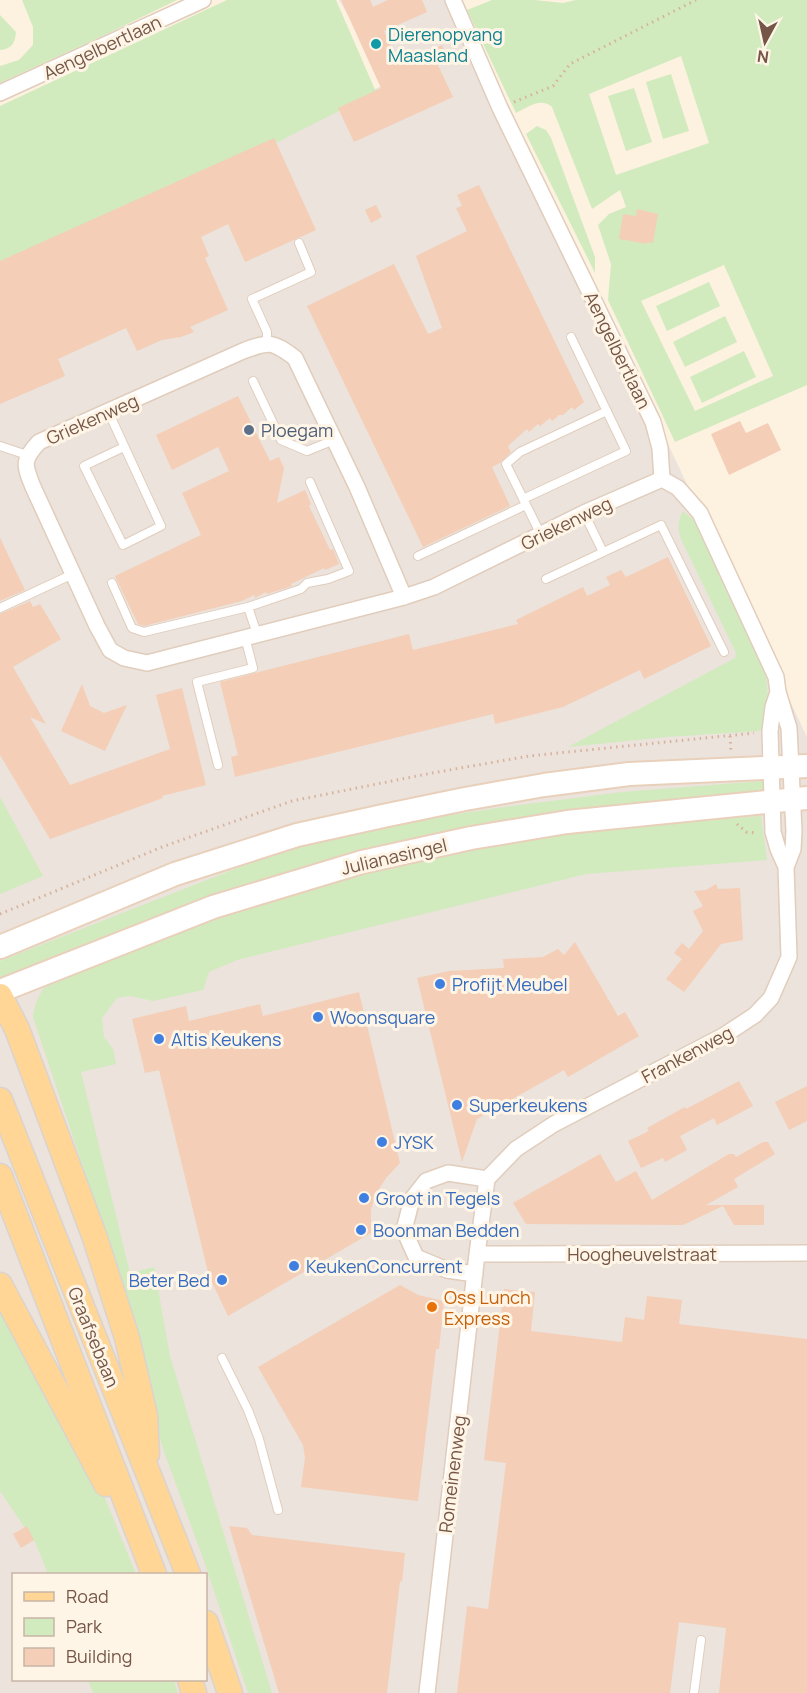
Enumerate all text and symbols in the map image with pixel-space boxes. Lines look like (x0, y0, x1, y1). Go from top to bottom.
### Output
street label: Aengelbertlaan (39, 9, 165, 85)
north arrow (735, 12, 795, 72)
place label: Dierenopvang Maasland (388, 22, 503, 67)
marker: Dierenopvang Maasland (369, 37, 383, 51)
text: N (756, 45, 770, 69)
street label: Aengelbertlaan (579, 287, 657, 413)
street label: Griekenweg (42, 388, 142, 450)
place label: Ploegam (261, 418, 333, 442)
marker: Ploegam (242, 423, 256, 437)
street label: Griekenweg (517, 491, 615, 555)
street label: Julianasingel (339, 832, 449, 880)
place label: Profijt Meubel (452, 972, 568, 996)
marker: Profijt Meubel (433, 977, 447, 991)
place label: Woonsquare (330, 1005, 435, 1029)
marker: Woonsquare (311, 1010, 325, 1024)
street label: Frankenweg (637, 1020, 737, 1088)
place label: Altis Keukens (171, 1027, 281, 1051)
marker: Altis Keukens (152, 1032, 166, 1046)
place label: Superkeukens (469, 1093, 588, 1117)
marker: Superkeukens (450, 1098, 464, 1112)
place label: JYSK (394, 1130, 434, 1154)
marker: JYSK (375, 1135, 389, 1149)
place label: Groot in Tegels (376, 1186, 500, 1210)
marker: Groot in Tegels (357, 1191, 371, 1205)
place label: Boonman Bedden (373, 1218, 519, 1242)
marker: Boonman Bedden (354, 1223, 368, 1237)
street label: Hoogheuvelstraat (567, 1242, 717, 1266)
place label: KeukenConcurrent (306, 1254, 463, 1278)
marker: KeukenConcurrent (287, 1259, 301, 1273)
place label: Beter Bed (129, 1268, 210, 1292)
marker: Beter Bed (215, 1273, 229, 1287)
street label: Graafsebaan (63, 1283, 125, 1391)
place label: Oss Lunch Express (444, 1285, 531, 1330)
marker: Oss Lunch Express (425, 1300, 439, 1314)
street label: Romeinenweg (433, 1414, 471, 1534)
legend (12, 1573, 207, 1681)
text: Road (66, 1584, 109, 1608)
text: Park (66, 1614, 103, 1638)
text: Building (66, 1644, 132, 1668)

